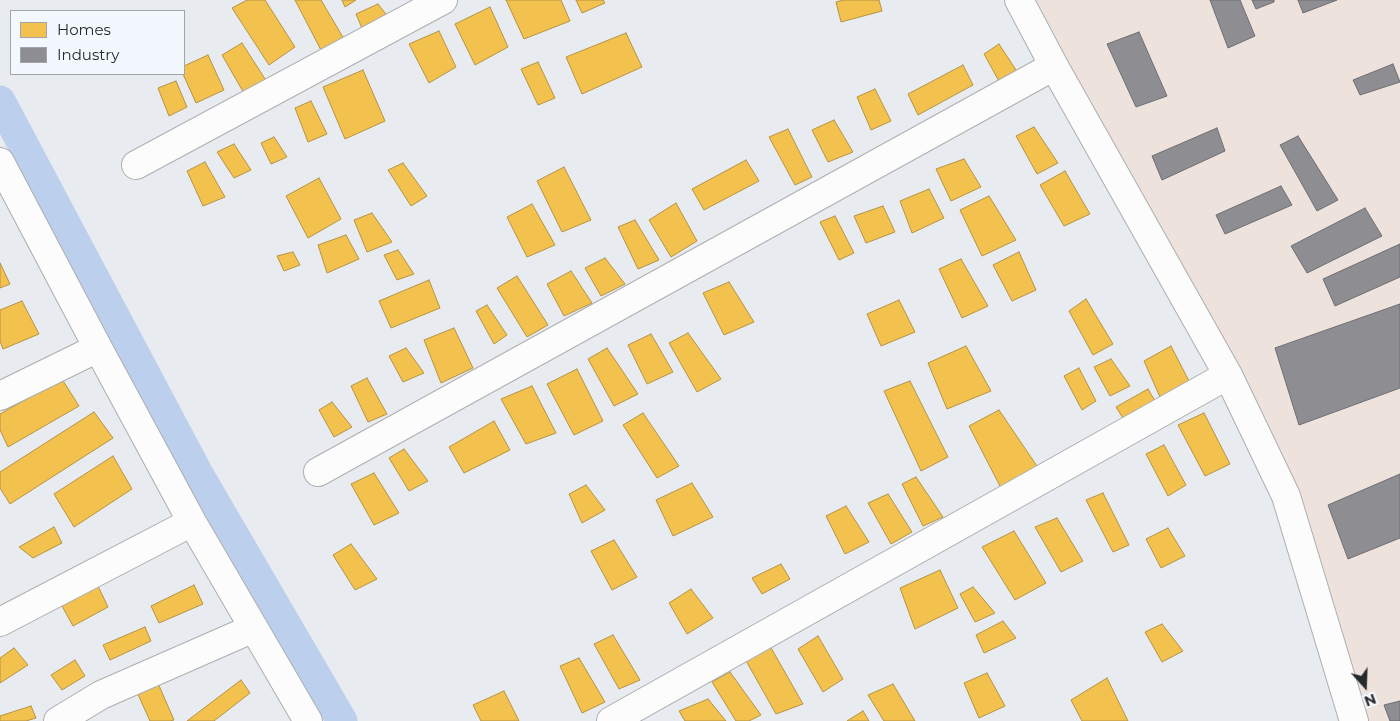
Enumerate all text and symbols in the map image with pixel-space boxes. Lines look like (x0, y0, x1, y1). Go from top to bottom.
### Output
legend (10, 10, 185, 75)
text: Homes (57, 20, 111, 39)
text: Industry (57, 45, 119, 64)
north arrow (1340, 661, 1390, 711)
text: N (1362, 690, 1379, 710)

